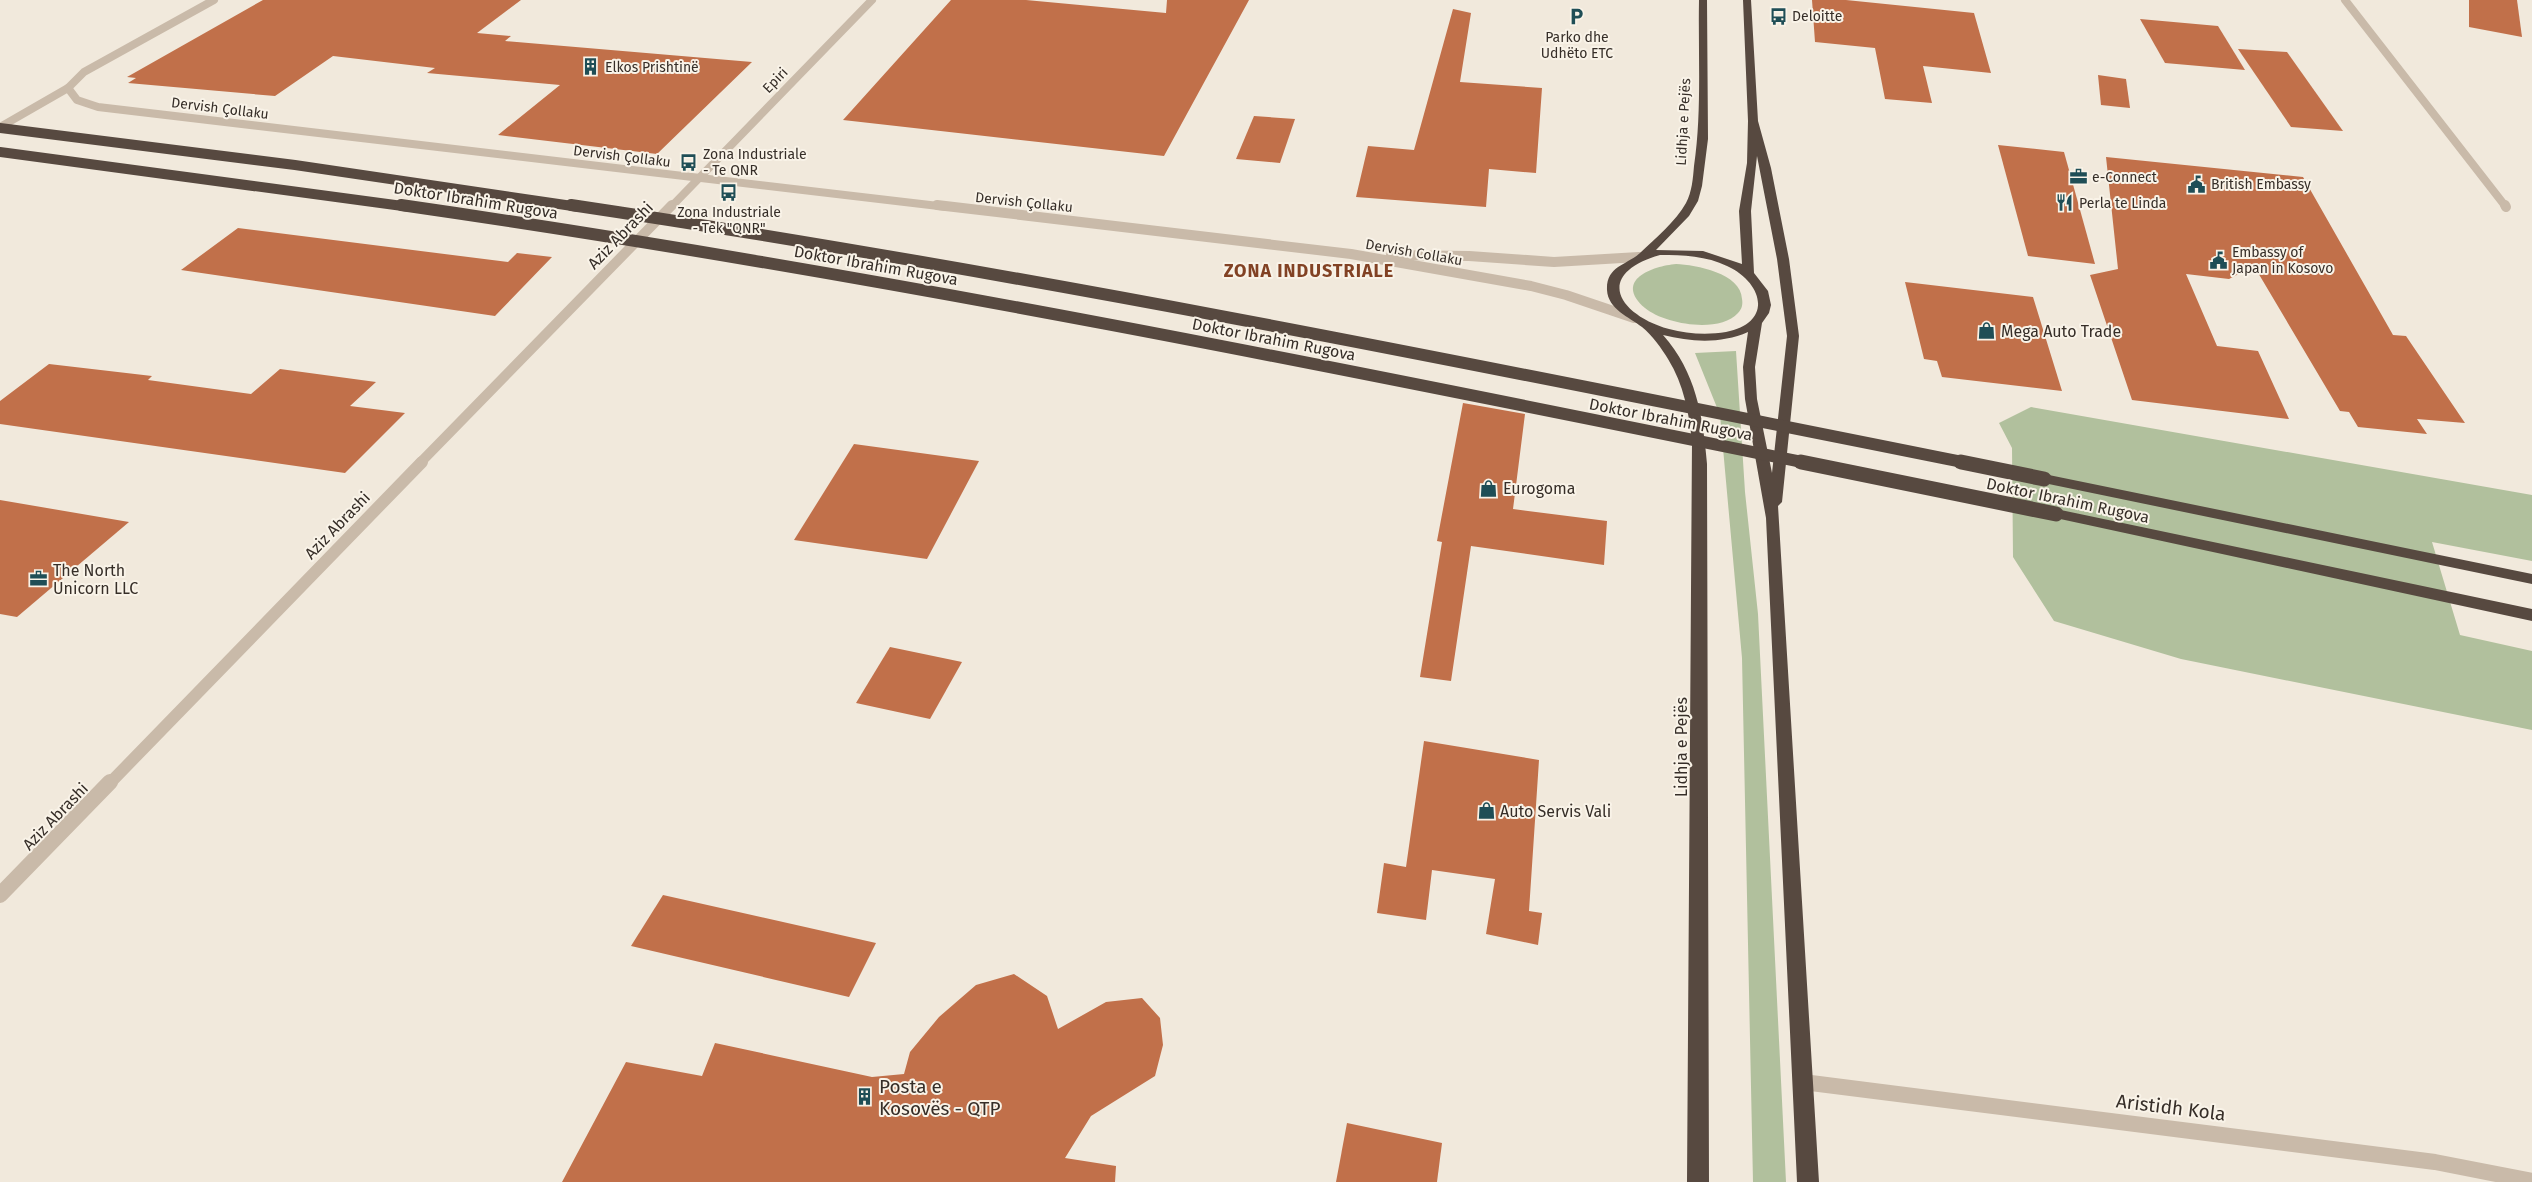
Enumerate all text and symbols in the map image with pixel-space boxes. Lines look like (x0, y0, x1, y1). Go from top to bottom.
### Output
bus stop icon: Deloitte (1768, 6, 1788, 26)
parking icon: Parko dhe Udhëto ETC (1567, 7, 1587, 27)
place label: Deloitte (1792, 8, 1842, 25)
place label: Parko dhe Udhëto ETC (1541, 29, 1613, 62)
building icon: Elkos Prishtinë (581, 57, 601, 77)
place label: Elkos Prishtinë (605, 59, 699, 76)
street label: Epiri (759, 64, 792, 97)
street label: Lidhja e Pejës (1673, 77, 1694, 166)
street label: Dervish Çollaku (170, 94, 270, 123)
street label: Dervish Çollaku (572, 142, 672, 171)
place label: Zona Industriale - Te QNR (703, 146, 807, 179)
bus stop icon: Zona Industriale - Te QNR (679, 152, 699, 172)
office icon: e-Connect (2068, 167, 2088, 187)
place label: e-Connect (2092, 169, 2158, 186)
public building icon: British Embassy (2187, 174, 2207, 194)
place label: British Embassy (2211, 176, 2311, 193)
street label: Doktor Ibrahim Rugova (392, 178, 559, 223)
bus stop icon: Zona Industriale - Tek "QNR" (719, 182, 739, 202)
street label: Dervish Çollaku (974, 189, 1074, 216)
restaurant icon: Perla te Linda (2055, 193, 2075, 213)
place label: Perla te Linda (2079, 195, 2166, 212)
street label: Aziz Abrashi (584, 198, 657, 273)
place label: Zona Industriale - Tek "QNR" (677, 204, 781, 237)
street label: Dervish Collaku (1364, 236, 1464, 269)
street label: Doktor Ibrahim Rugova (792, 242, 959, 289)
place label: Embassy of Japan in Kosovo (2232, 244, 2333, 277)
public building icon: Embassy of Japan in Kosovo (2208, 250, 2228, 270)
district label: ZONA INDUSTRIALE (1224, 260, 1394, 282)
street label: Doktor Ibrahim Rugova (1191, 314, 1357, 365)
shop icon: Mega Auto Trade (1977, 321, 1997, 341)
place label: Mega Auto Trade (2001, 322, 2121, 341)
street label: Doktor Ibrahim Rugova (1588, 394, 1754, 445)
street label: Doktor Ibrahim Rugova (1985, 474, 2151, 527)
shop icon: Eurogoma (1479, 478, 1499, 498)
place label: Eurogoma (1503, 479, 1576, 498)
street label: Aziz Abrashi (301, 488, 374, 563)
place label: The North Unicorn LLC (53, 561, 138, 598)
office icon: The North Unicorn LLC (29, 569, 49, 589)
street label: Lidhja e Pejës (1672, 697, 1691, 797)
street label: Aziz Abrashi (19, 779, 92, 854)
shop icon: Auto Servis Vali (1476, 801, 1496, 821)
place label: Auto Servis Vali (1500, 802, 1611, 821)
place label: Posta e Kosovës - QTP (879, 1075, 1000, 1120)
building icon: Posta e Kosovës - QTP (855, 1087, 875, 1107)
street label: Aristidh Kola (2115, 1089, 2227, 1126)

